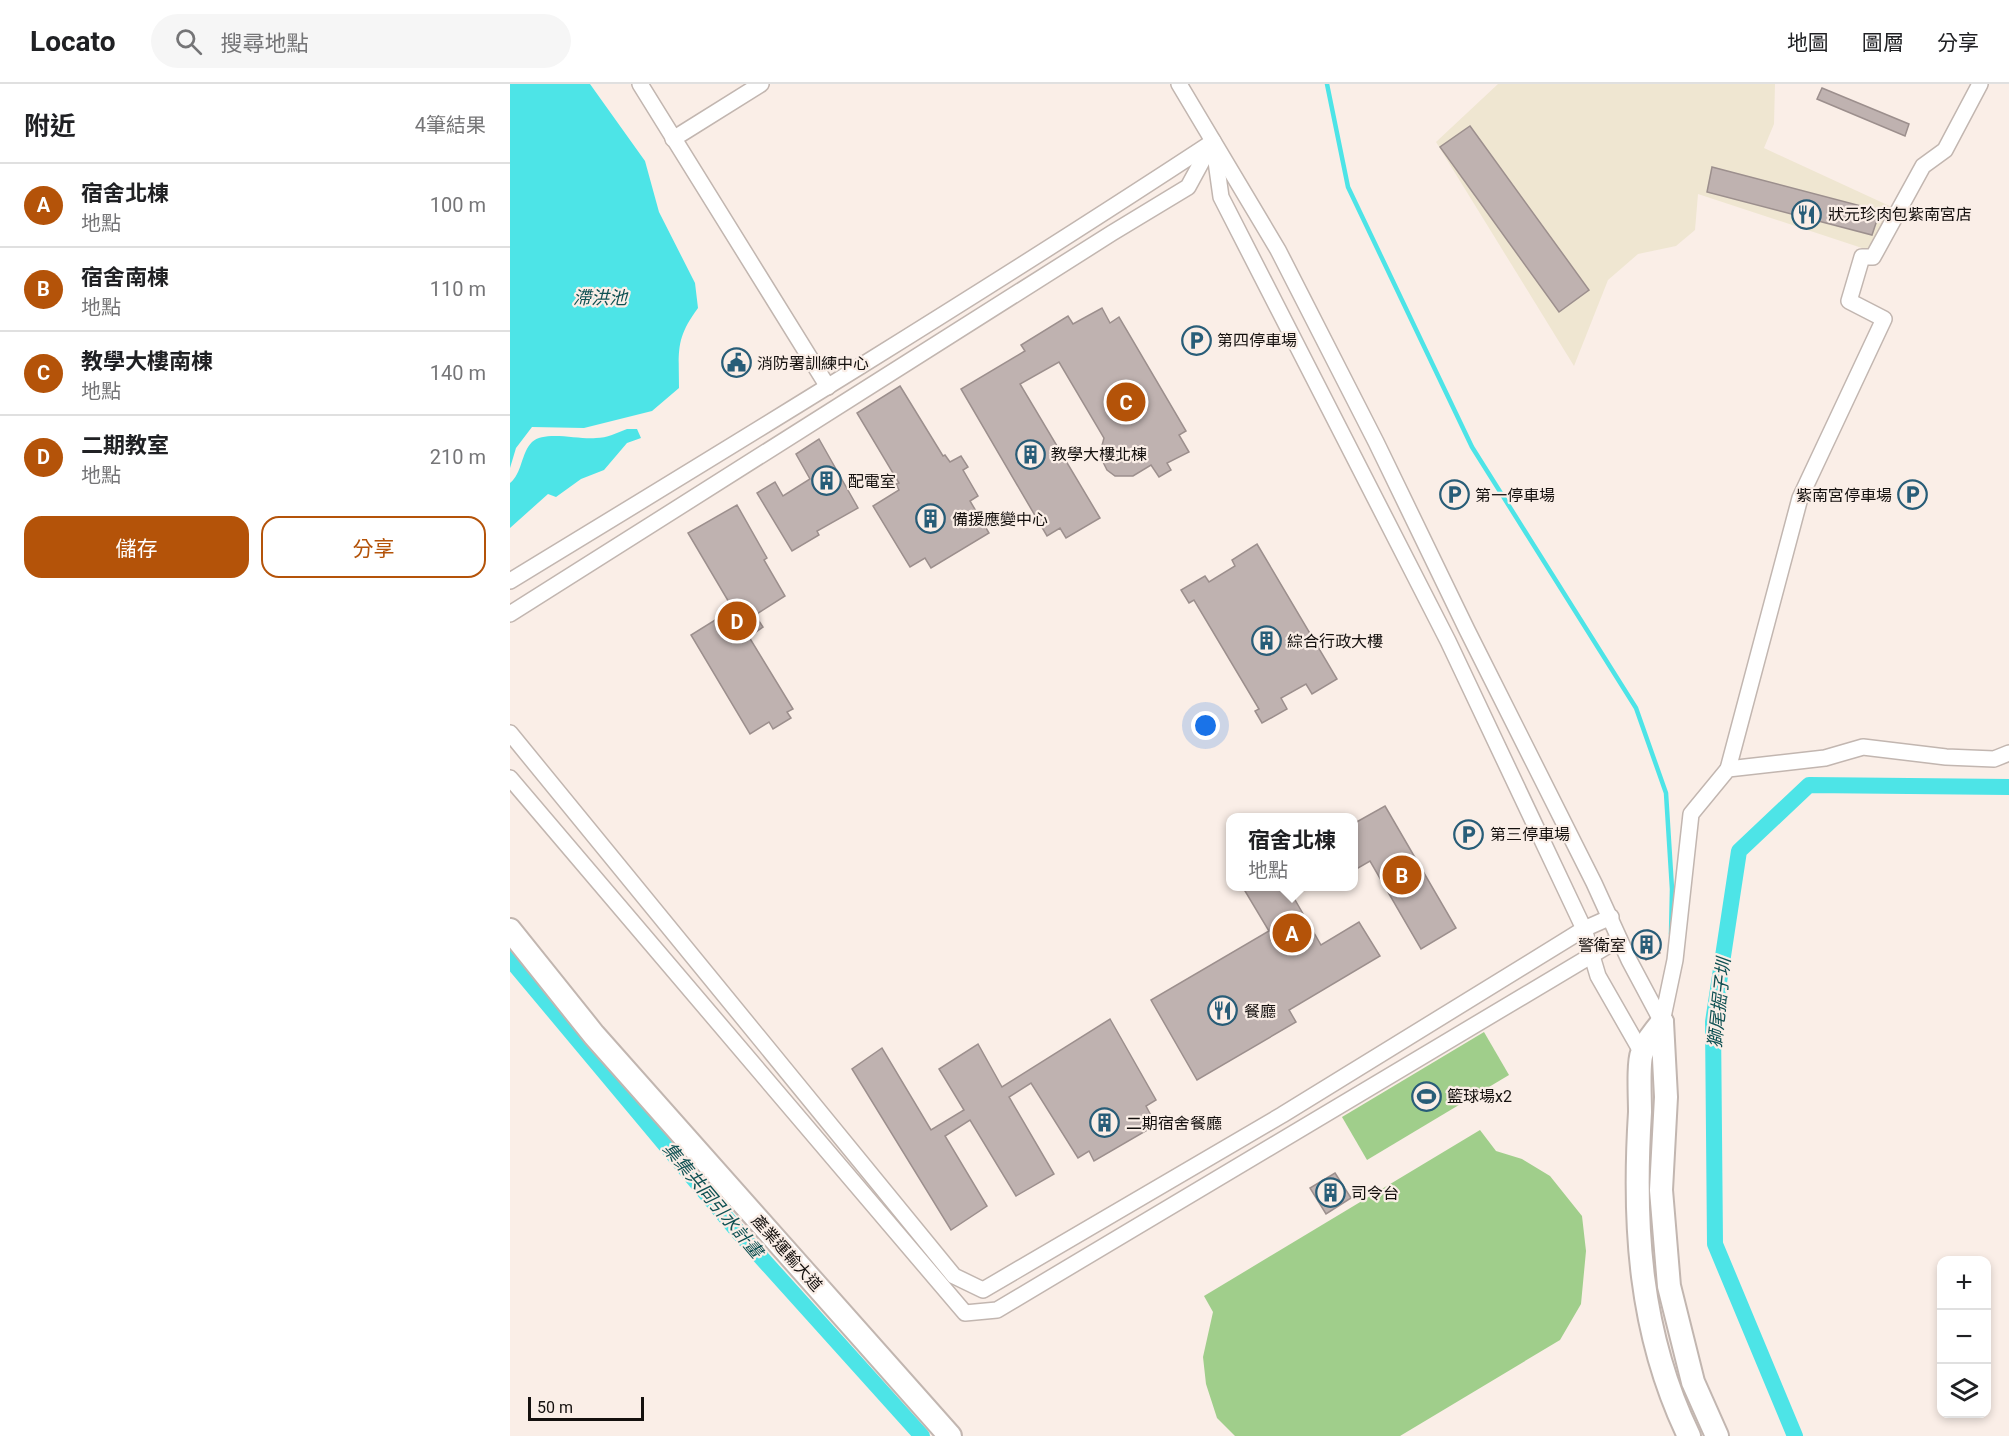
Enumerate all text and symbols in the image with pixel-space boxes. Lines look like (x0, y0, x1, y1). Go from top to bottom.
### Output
search box (151, 14, 571, 68)
text: Locato (30, 25, 115, 58)
icon: search (172, 25, 205, 58)
text: 搜尋地點 (220, 31, 308, 56)
text: 地圖 (1787, 31, 1829, 55)
text: 圖層 (1862, 31, 1904, 55)
text: 分享 (1937, 31, 1979, 55)
text: 附近 (24, 111, 76, 141)
text: 4筆結果 (415, 113, 486, 137)
text: 宿舍北棟 (81, 181, 169, 206)
text: A (37, 193, 50, 217)
text: 100 m (430, 193, 486, 217)
restaurant icon: 狀元珍肉包紫南宮店 (1791, 198, 1823, 230)
place label: 狀元珍肉包紫南宮店 (1828, 205, 1972, 224)
text: 地點 (81, 211, 121, 235)
text: 宿舍南棟 (81, 265, 169, 290)
text: B (37, 277, 50, 301)
text: 110 m (430, 277, 486, 301)
water label: 滯洪池 (573, 287, 629, 308)
text: 地點 (81, 295, 121, 319)
parking icon: 第四停車場 (1180, 324, 1212, 356)
place label: 第四停車場 (1217, 331, 1297, 350)
public building icon: 消防署訓練中心 (720, 347, 752, 379)
text: 教學大樓南棟 (81, 349, 213, 374)
place label: 消防署訓練中心 (757, 354, 869, 373)
text: C (37, 361, 50, 385)
text: 140 m (430, 361, 486, 385)
text: 地點 (81, 379, 121, 403)
pin: C (1106, 380, 1146, 424)
text: 二期教室 (81, 433, 169, 458)
building icon: 教學大樓北棟 (1014, 438, 1046, 470)
text: D (37, 445, 50, 469)
text: 210 m (430, 445, 486, 469)
place label: 教學大樓北棟 (1051, 445, 1147, 464)
text: 地點 (81, 463, 121, 487)
building icon: 配電室 (811, 465, 843, 497)
place label: 配電室 (848, 472, 896, 491)
parking icon: 第一停車場 (1438, 479, 1470, 511)
parking icon: 紫南宮停車場 (1897, 479, 1929, 511)
place label: 第一停車場 (1475, 486, 1555, 505)
place label: 紫南宮停車場 (1796, 486, 1892, 505)
building icon: 備援應變中心 (915, 503, 947, 535)
place label: 備援應變中心 (952, 510, 1048, 529)
button: 儲存 (24, 516, 249, 578)
button: 分享 (261, 516, 486, 578)
pin: D (718, 598, 756, 644)
building icon: 綜合行政大樓 (1250, 625, 1282, 657)
place label: 綜合行政大樓 (1287, 632, 1383, 651)
your location (1191, 711, 1220, 740)
popup (1226, 813, 1358, 891)
parking icon: 第三停車場 (1453, 818, 1485, 850)
place label: 第三停車場 (1490, 825, 1570, 844)
text: 宿舍北棟 (1248, 828, 1336, 853)
pin: B (1382, 852, 1422, 898)
text: 地點 (1248, 858, 1288, 882)
pin: A (1272, 910, 1312, 956)
building icon: 警衛室 (1631, 929, 1663, 961)
place label: 警衛室 (1578, 936, 1626, 955)
water label: 獅尾掘子圳 (1704, 954, 1734, 1049)
restaurant icon: 餐廳 (1207, 995, 1239, 1027)
place label: 餐廳 (1244, 1002, 1276, 1021)
sports icon: 籃球場x2 (1410, 1080, 1442, 1112)
place label: 籃球場x2 (1447, 1087, 1512, 1106)
building icon: 二期宿舍餐廳 (1089, 1107, 1121, 1139)
place label: 二期宿舍餐廳 (1126, 1114, 1222, 1133)
water label: 集集共同引水計畫 (659, 1138, 769, 1264)
building icon: 司令台 (1314, 1177, 1346, 1209)
place label: 司令台 (1351, 1184, 1399, 1203)
street label: 產業運輸大道 (748, 1211, 826, 1295)
map controls (1937, 1256, 1991, 1418)
button: + (1937, 1256, 1991, 1310)
button: − (1937, 1310, 1991, 1364)
button: layers (1937, 1364, 1991, 1418)
scale bar (528, 1394, 644, 1422)
text: 50 m (537, 1398, 573, 1417)

